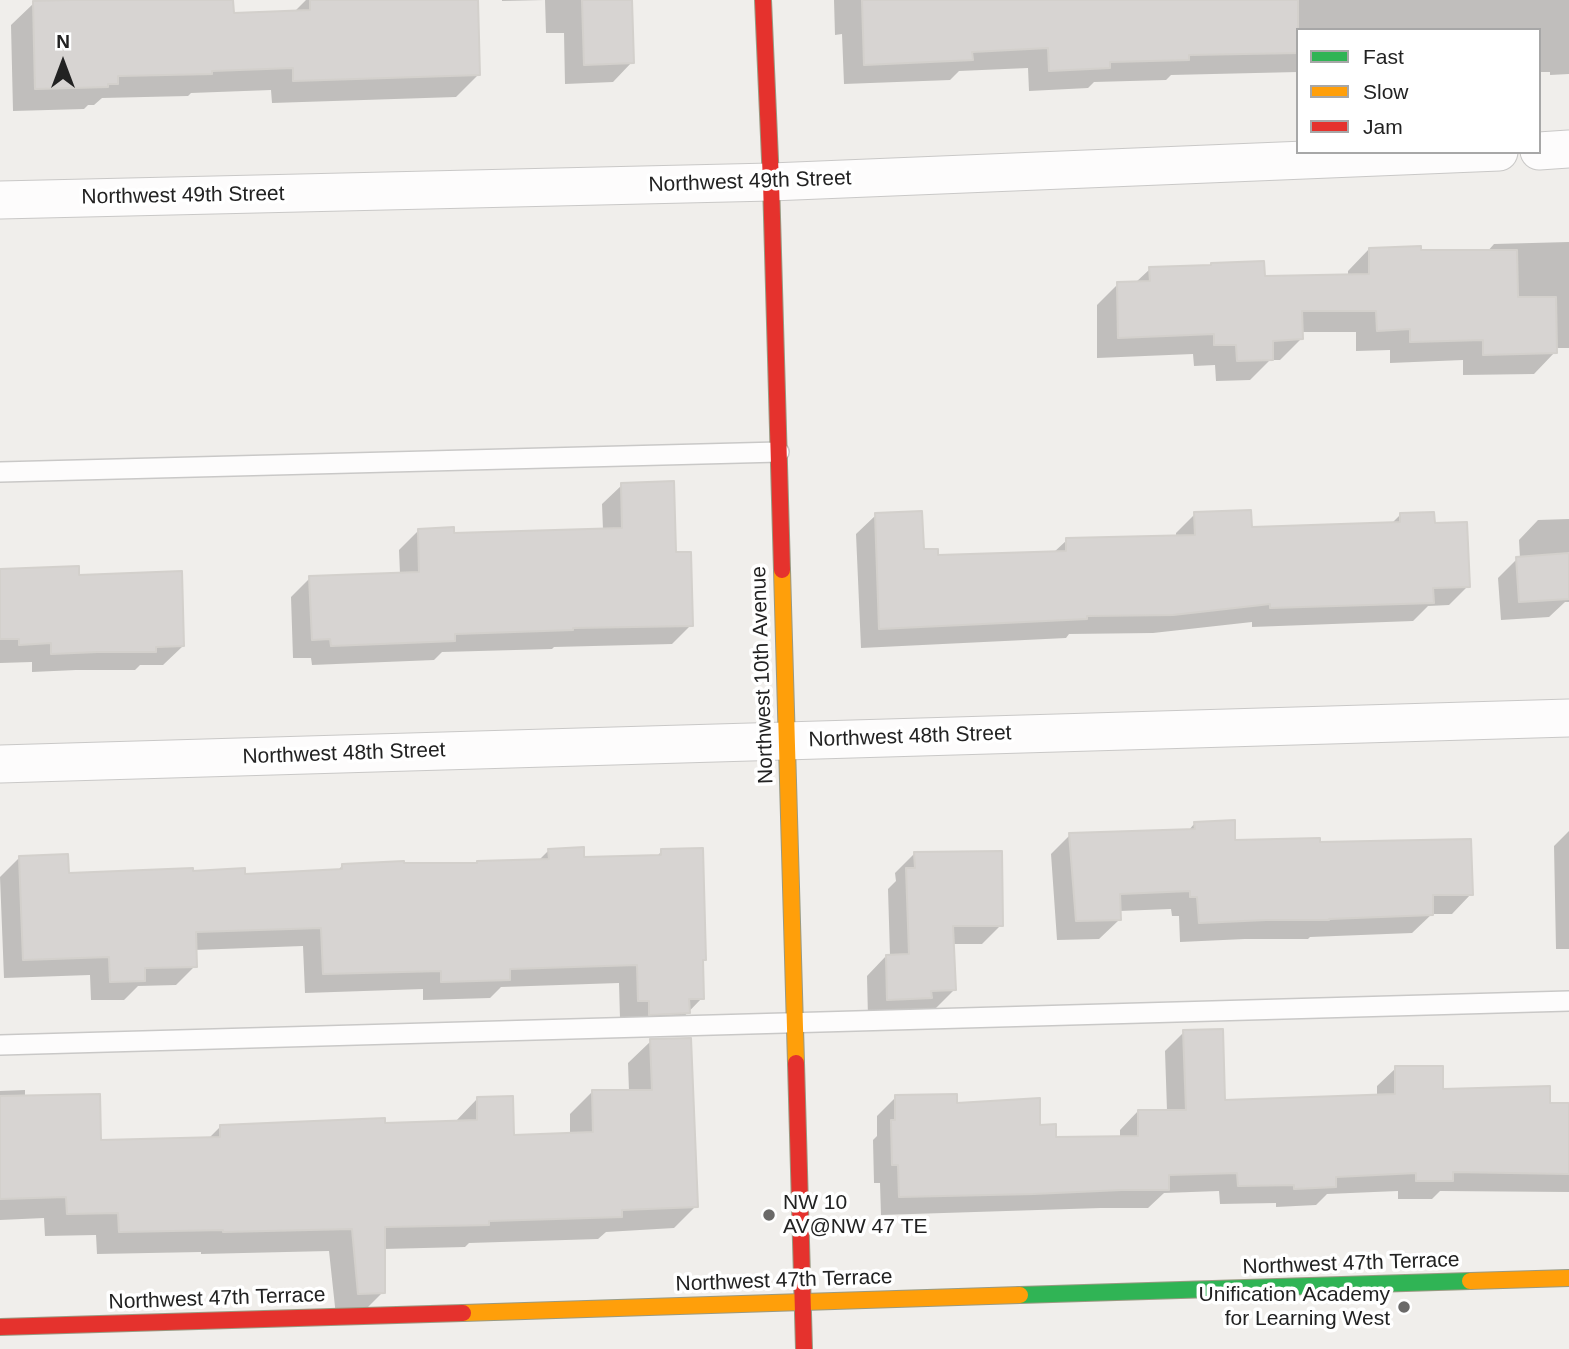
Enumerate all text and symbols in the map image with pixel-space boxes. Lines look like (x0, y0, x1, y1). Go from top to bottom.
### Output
north arrow (28, 28, 98, 98)
legend (1296, 28, 1541, 154)
text: N (56, 31, 70, 52)
text: Fast (1363, 45, 1404, 68)
text: Slow (1363, 80, 1409, 103)
text: Jam (1363, 115, 1403, 138)
street label: Northwest 49th Street (648, 166, 852, 198)
street label: Northwest 49th Street (81, 182, 285, 210)
street label: Northwest 10th Avenue (747, 566, 779, 784)
street label: Northwest 48th Street (808, 721, 1012, 753)
street label: Northwest 48th Street (242, 738, 446, 770)
place label: NW 10 AV@NW 47 TE (783, 1190, 928, 1240)
marker: NW 10 AV@NW 47 TE (761, 1207, 777, 1223)
street label: Northwest 47th Terrace (1242, 1248, 1460, 1280)
street label: Northwest 47th Terrace (675, 1265, 893, 1297)
place label: Unification Academy for Learning West (1199, 1282, 1390, 1332)
street label: Northwest 47th Terrace (108, 1283, 326, 1315)
marker: Unification Academy for Learning West (1396, 1299, 1412, 1315)

